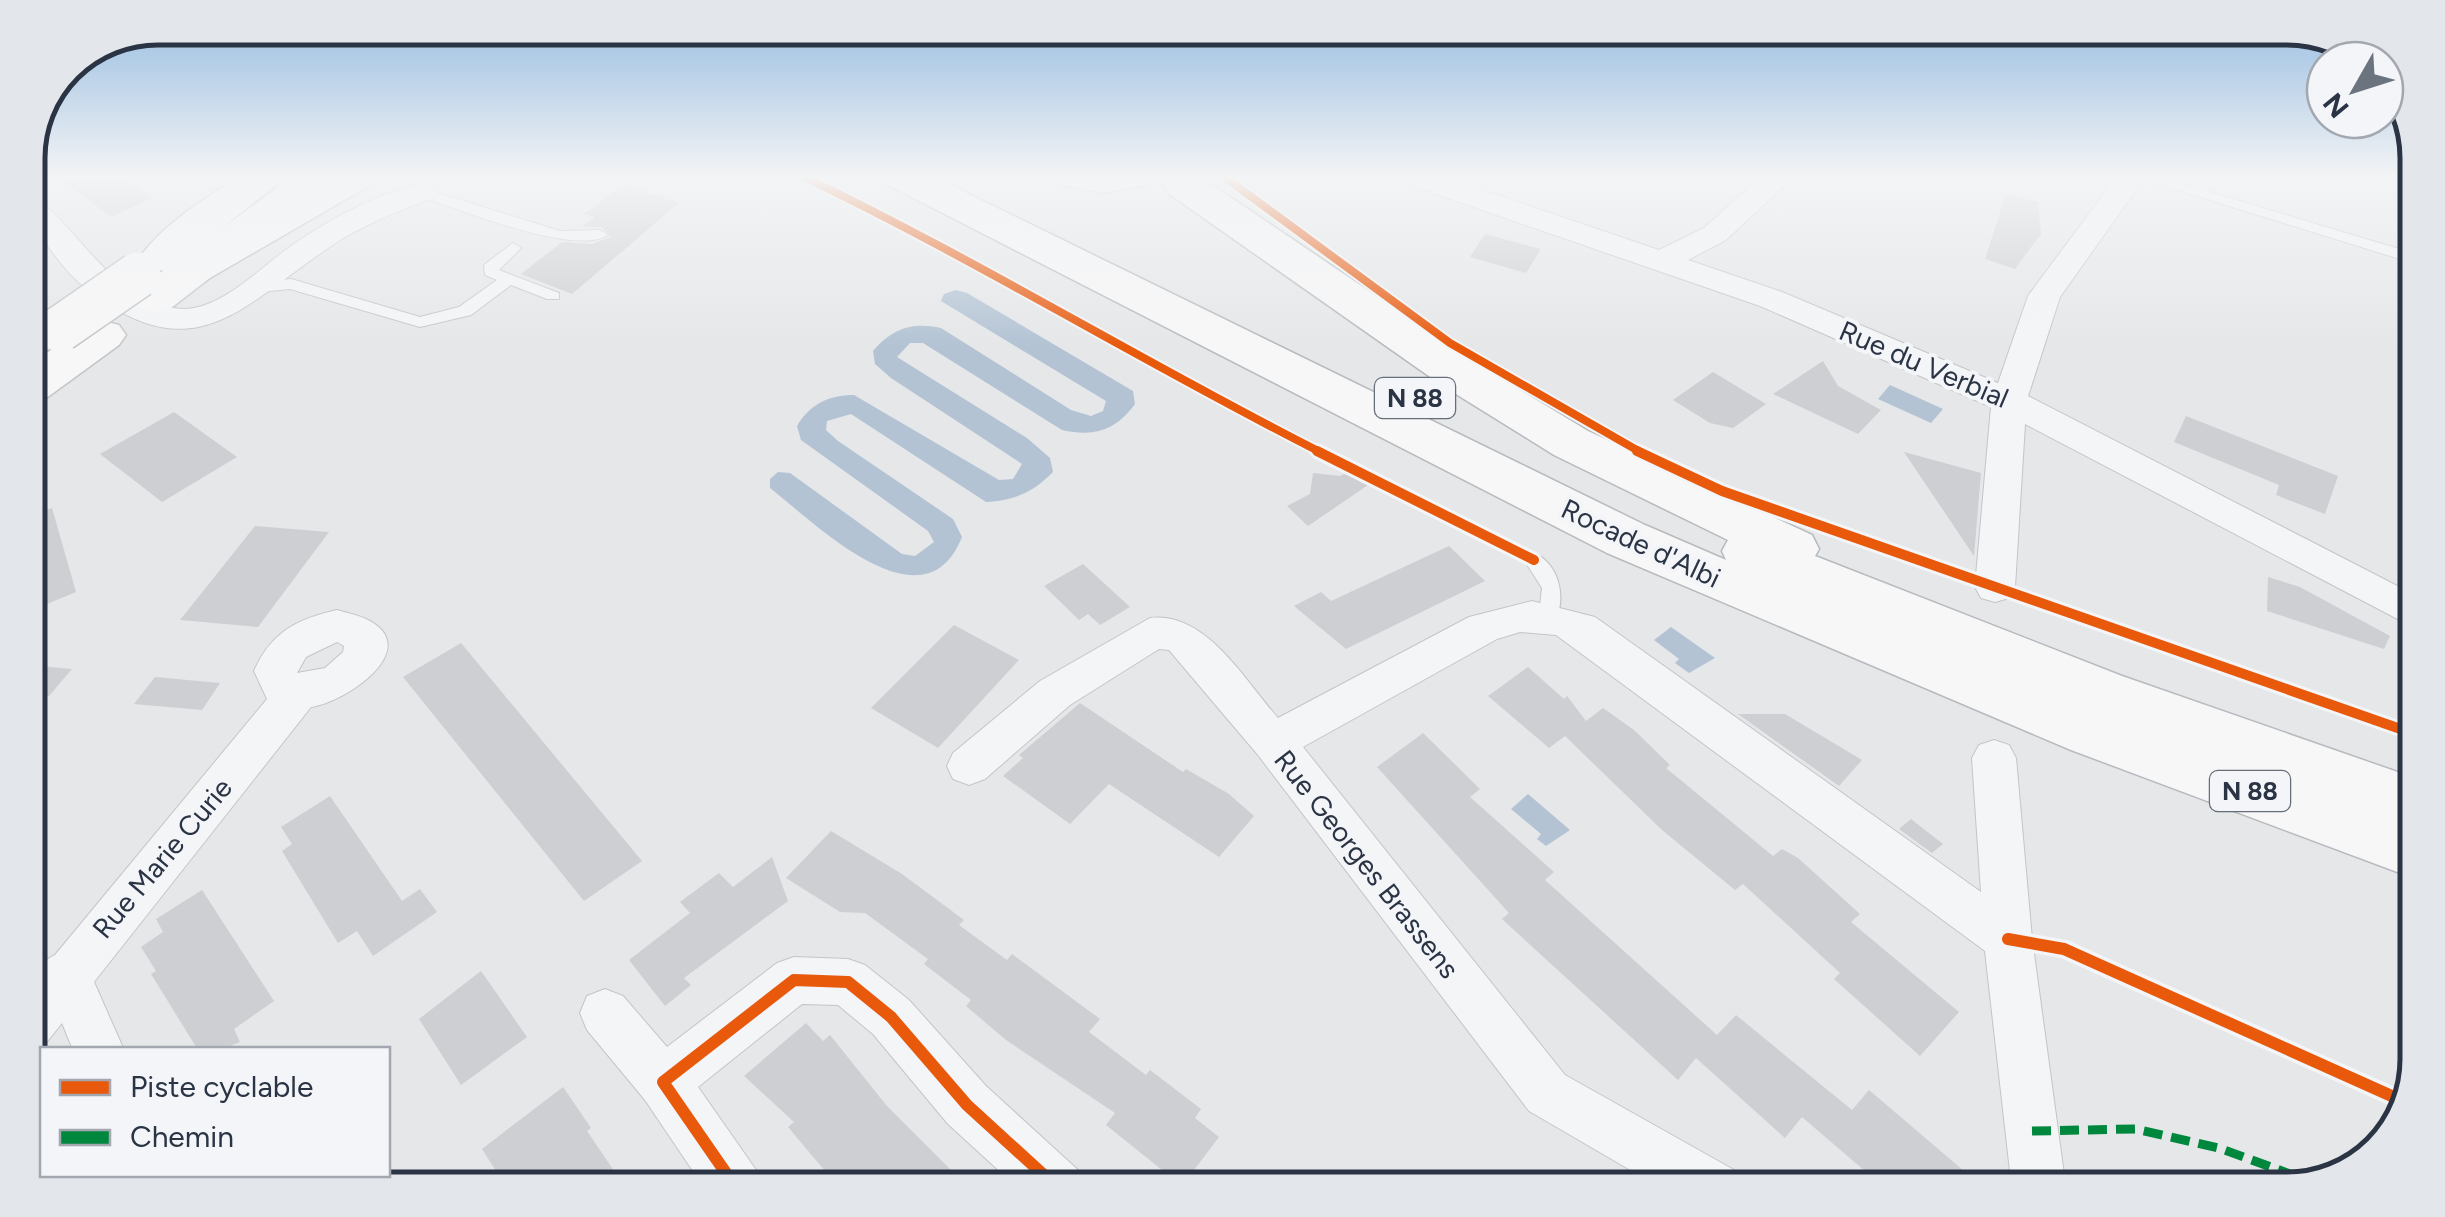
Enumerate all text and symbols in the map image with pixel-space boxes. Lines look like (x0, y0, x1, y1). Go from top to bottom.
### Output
north arrow (2305, 40, 2405, 140)
text: N (2316, 87, 2356, 125)
street label: Rue du Verbial (1834, 313, 2014, 415)
road number: N 88 (1375, 378, 1455, 418)
street label: Rocade d'Albi (1556, 491, 1726, 595)
street label: Rue Georges Brassens (1267, 743, 1467, 985)
street label: Rue Marie Curie (85, 771, 239, 945)
road number: N 88 (2210, 771, 2290, 811)
legend (40, 1047, 390, 1177)
text: Piste cyclable (130, 1068, 313, 1105)
text: Chemin (130, 1118, 234, 1155)

